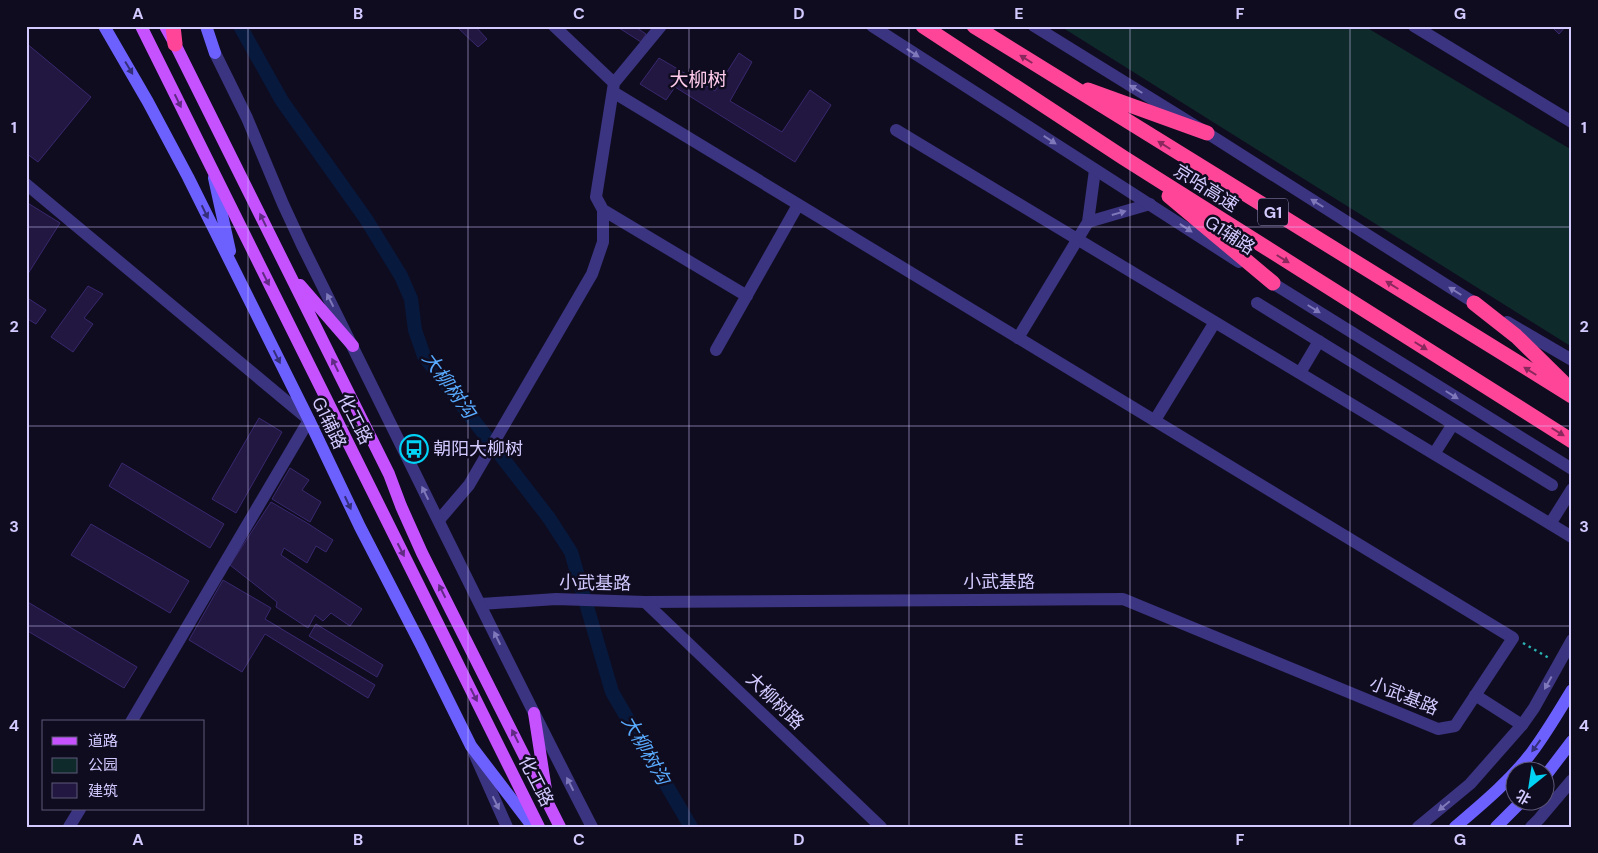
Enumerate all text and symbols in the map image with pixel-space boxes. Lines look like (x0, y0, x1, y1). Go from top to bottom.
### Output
text: A (132, 3, 144, 24)
text: B (353, 3, 363, 24)
text: C (573, 3, 585, 24)
text: D (793, 3, 805, 24)
text: E (1014, 3, 1024, 24)
text: F (1236, 3, 1245, 24)
text: G (1454, 3, 1466, 24)
one-way arrow (906, 48, 919, 57)
one-way arrow (1020, 54, 1033, 64)
one-way arrow (124, 62, 133, 75)
district label: 大柳树 (669, 67, 727, 92)
one-way arrow (1129, 84, 1142, 93)
one-way arrow (174, 94, 182, 108)
text: 1 (11, 117, 17, 138)
text: 1 (1581, 117, 1587, 138)
one-way arrow (1043, 136, 1056, 145)
one-way arrow (1158, 140, 1171, 149)
street label: 京哈高速 (1169, 159, 1243, 217)
road number: G1 (1258, 198, 1288, 226)
one-way arrow (1311, 199, 1324, 208)
one-way arrow (201, 205, 209, 219)
one-way arrow (1111, 209, 1126, 217)
street label: G1辅路 (1200, 210, 1260, 260)
one-way arrow (259, 213, 267, 227)
one-way arrow (1180, 223, 1193, 233)
one-way arrow (1277, 254, 1290, 263)
one-way arrow (262, 272, 270, 286)
one-way arrow (1385, 281, 1399, 290)
one-way arrow (1448, 286, 1461, 295)
one-way arrow (326, 293, 334, 307)
one-way arrow (1308, 305, 1321, 314)
text: 2 (9, 316, 19, 337)
text: 2 (1579, 316, 1589, 337)
one-way arrow (1414, 341, 1427, 350)
water label: 大柳树沟 (417, 347, 483, 425)
one-way arrow (273, 350, 281, 364)
one-way arrow (331, 358, 339, 372)
one-way arrow (1524, 366, 1537, 375)
street label: 化工路 (332, 389, 378, 449)
one-way arrow (1446, 390, 1459, 400)
street label: G1辅路 (306, 393, 352, 453)
one-way arrow (1551, 428, 1565, 437)
bus stop icon: 朝阳大柳树 (399, 434, 429, 464)
place label: 朝阳大柳树 (433, 437, 523, 461)
one-way arrow (421, 485, 429, 500)
one-way arrow (344, 496, 352, 510)
text: 3 (9, 516, 19, 537)
text: 3 (1579, 516, 1589, 537)
one-way arrow (397, 543, 405, 557)
street label: 小武基路 (559, 570, 631, 596)
street label: 小武基路 (963, 570, 1035, 594)
one-way arrow (438, 584, 446, 598)
one-way arrow (493, 631, 501, 645)
street label: 大柳树路 (741, 667, 809, 735)
street label: 小武基路 (1366, 671, 1442, 721)
one-way arrow (1544, 676, 1553, 690)
one-way arrow (470, 688, 478, 702)
water label: 大柳树沟 (616, 711, 677, 791)
text: 4 (9, 715, 19, 736)
text: 4 (1579, 715, 1589, 736)
legend (42, 720, 205, 810)
one-way arrow (511, 729, 519, 743)
text: 道路 (88, 731, 118, 751)
one-way arrow (1531, 739, 1541, 753)
street label: 化工路 (513, 751, 559, 811)
text: 公园 (88, 755, 118, 775)
north arrow (1506, 760, 1556, 810)
one-way arrow (566, 776, 574, 791)
text: 建筑 (88, 781, 118, 801)
text: 北 (1513, 786, 1534, 809)
one-way arrow (492, 796, 500, 810)
one-way arrow (1437, 800, 1450, 811)
text: A (132, 829, 144, 850)
text: B (353, 829, 363, 850)
text: C (573, 829, 585, 850)
text: D (793, 829, 805, 850)
text: E (1014, 829, 1024, 850)
text: F (1236, 829, 1245, 850)
text: G (1454, 829, 1466, 850)

